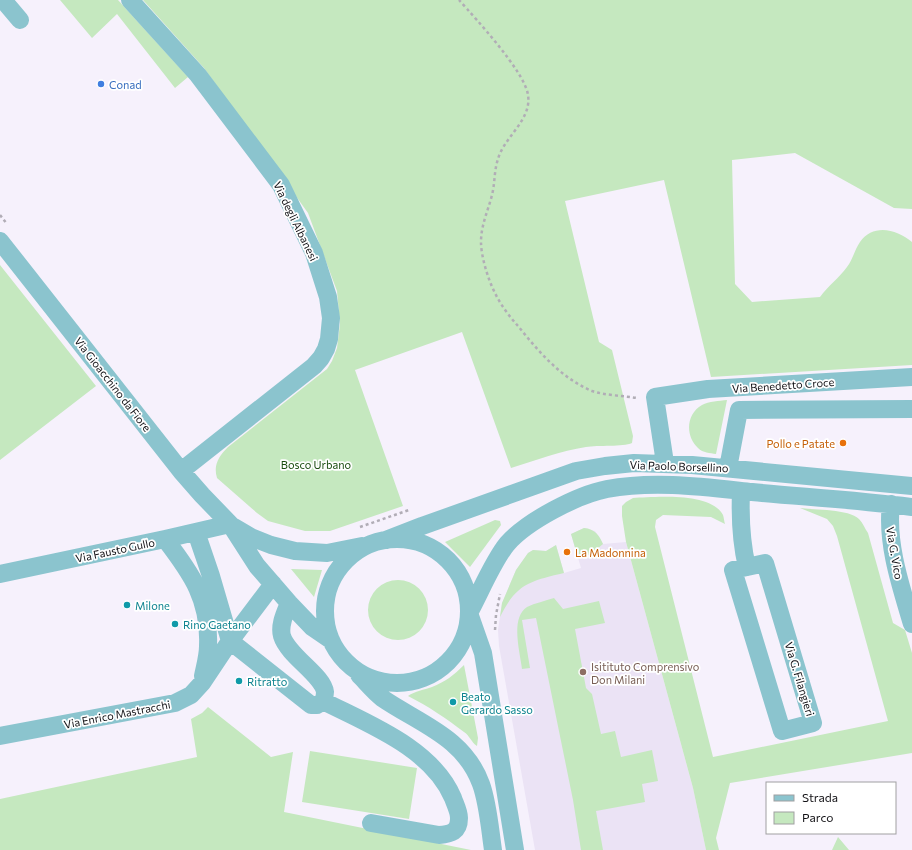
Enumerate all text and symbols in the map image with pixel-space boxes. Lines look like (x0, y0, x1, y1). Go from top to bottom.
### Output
place label: Conad (109, 78, 142, 91)
marker: Conad (96, 79, 106, 89)
street label: Via degli Albanesi (271, 179, 321, 263)
street label: Via Gioacchino da Fiore (72, 334, 154, 434)
street label: Via Benedetto Croce (731, 375, 835, 395)
place label: Pollo e Patate (766, 437, 835, 450)
marker: Pollo e Patate (838, 438, 848, 448)
park label: Bosco Urbano (281, 458, 352, 471)
street label: Via Paolo Borsellino (629, 458, 729, 474)
street label: Via G. Vico (884, 526, 906, 581)
street label: Via Fausto Gullo (74, 535, 156, 565)
place label: La Madonnina (575, 546, 646, 559)
marker: La Madonnina (562, 547, 572, 557)
place label: Milone (135, 599, 170, 612)
marker: Milone (122, 600, 132, 610)
place label: Rino Gaetano (183, 618, 251, 631)
marker: Rino Gaetano (170, 619, 180, 629)
street label: Via G. Filangieri (783, 640, 817, 718)
place label: Isitituto Comprensivo Don Milani (591, 660, 700, 686)
marker: Isitituto Comprensivo Don Milani (578, 667, 588, 677)
place label: Ritratto (247, 675, 288, 688)
marker: Ritratto (234, 676, 244, 686)
place label: Beato Gerardo Sasso (461, 690, 533, 716)
street label: Via Enrico Mastracchi (63, 697, 171, 731)
marker: Beato Gerardo Sasso (448, 697, 458, 707)
legend (766, 782, 896, 834)
text: Strada (802, 790, 838, 804)
text: Parco (802, 810, 834, 824)

